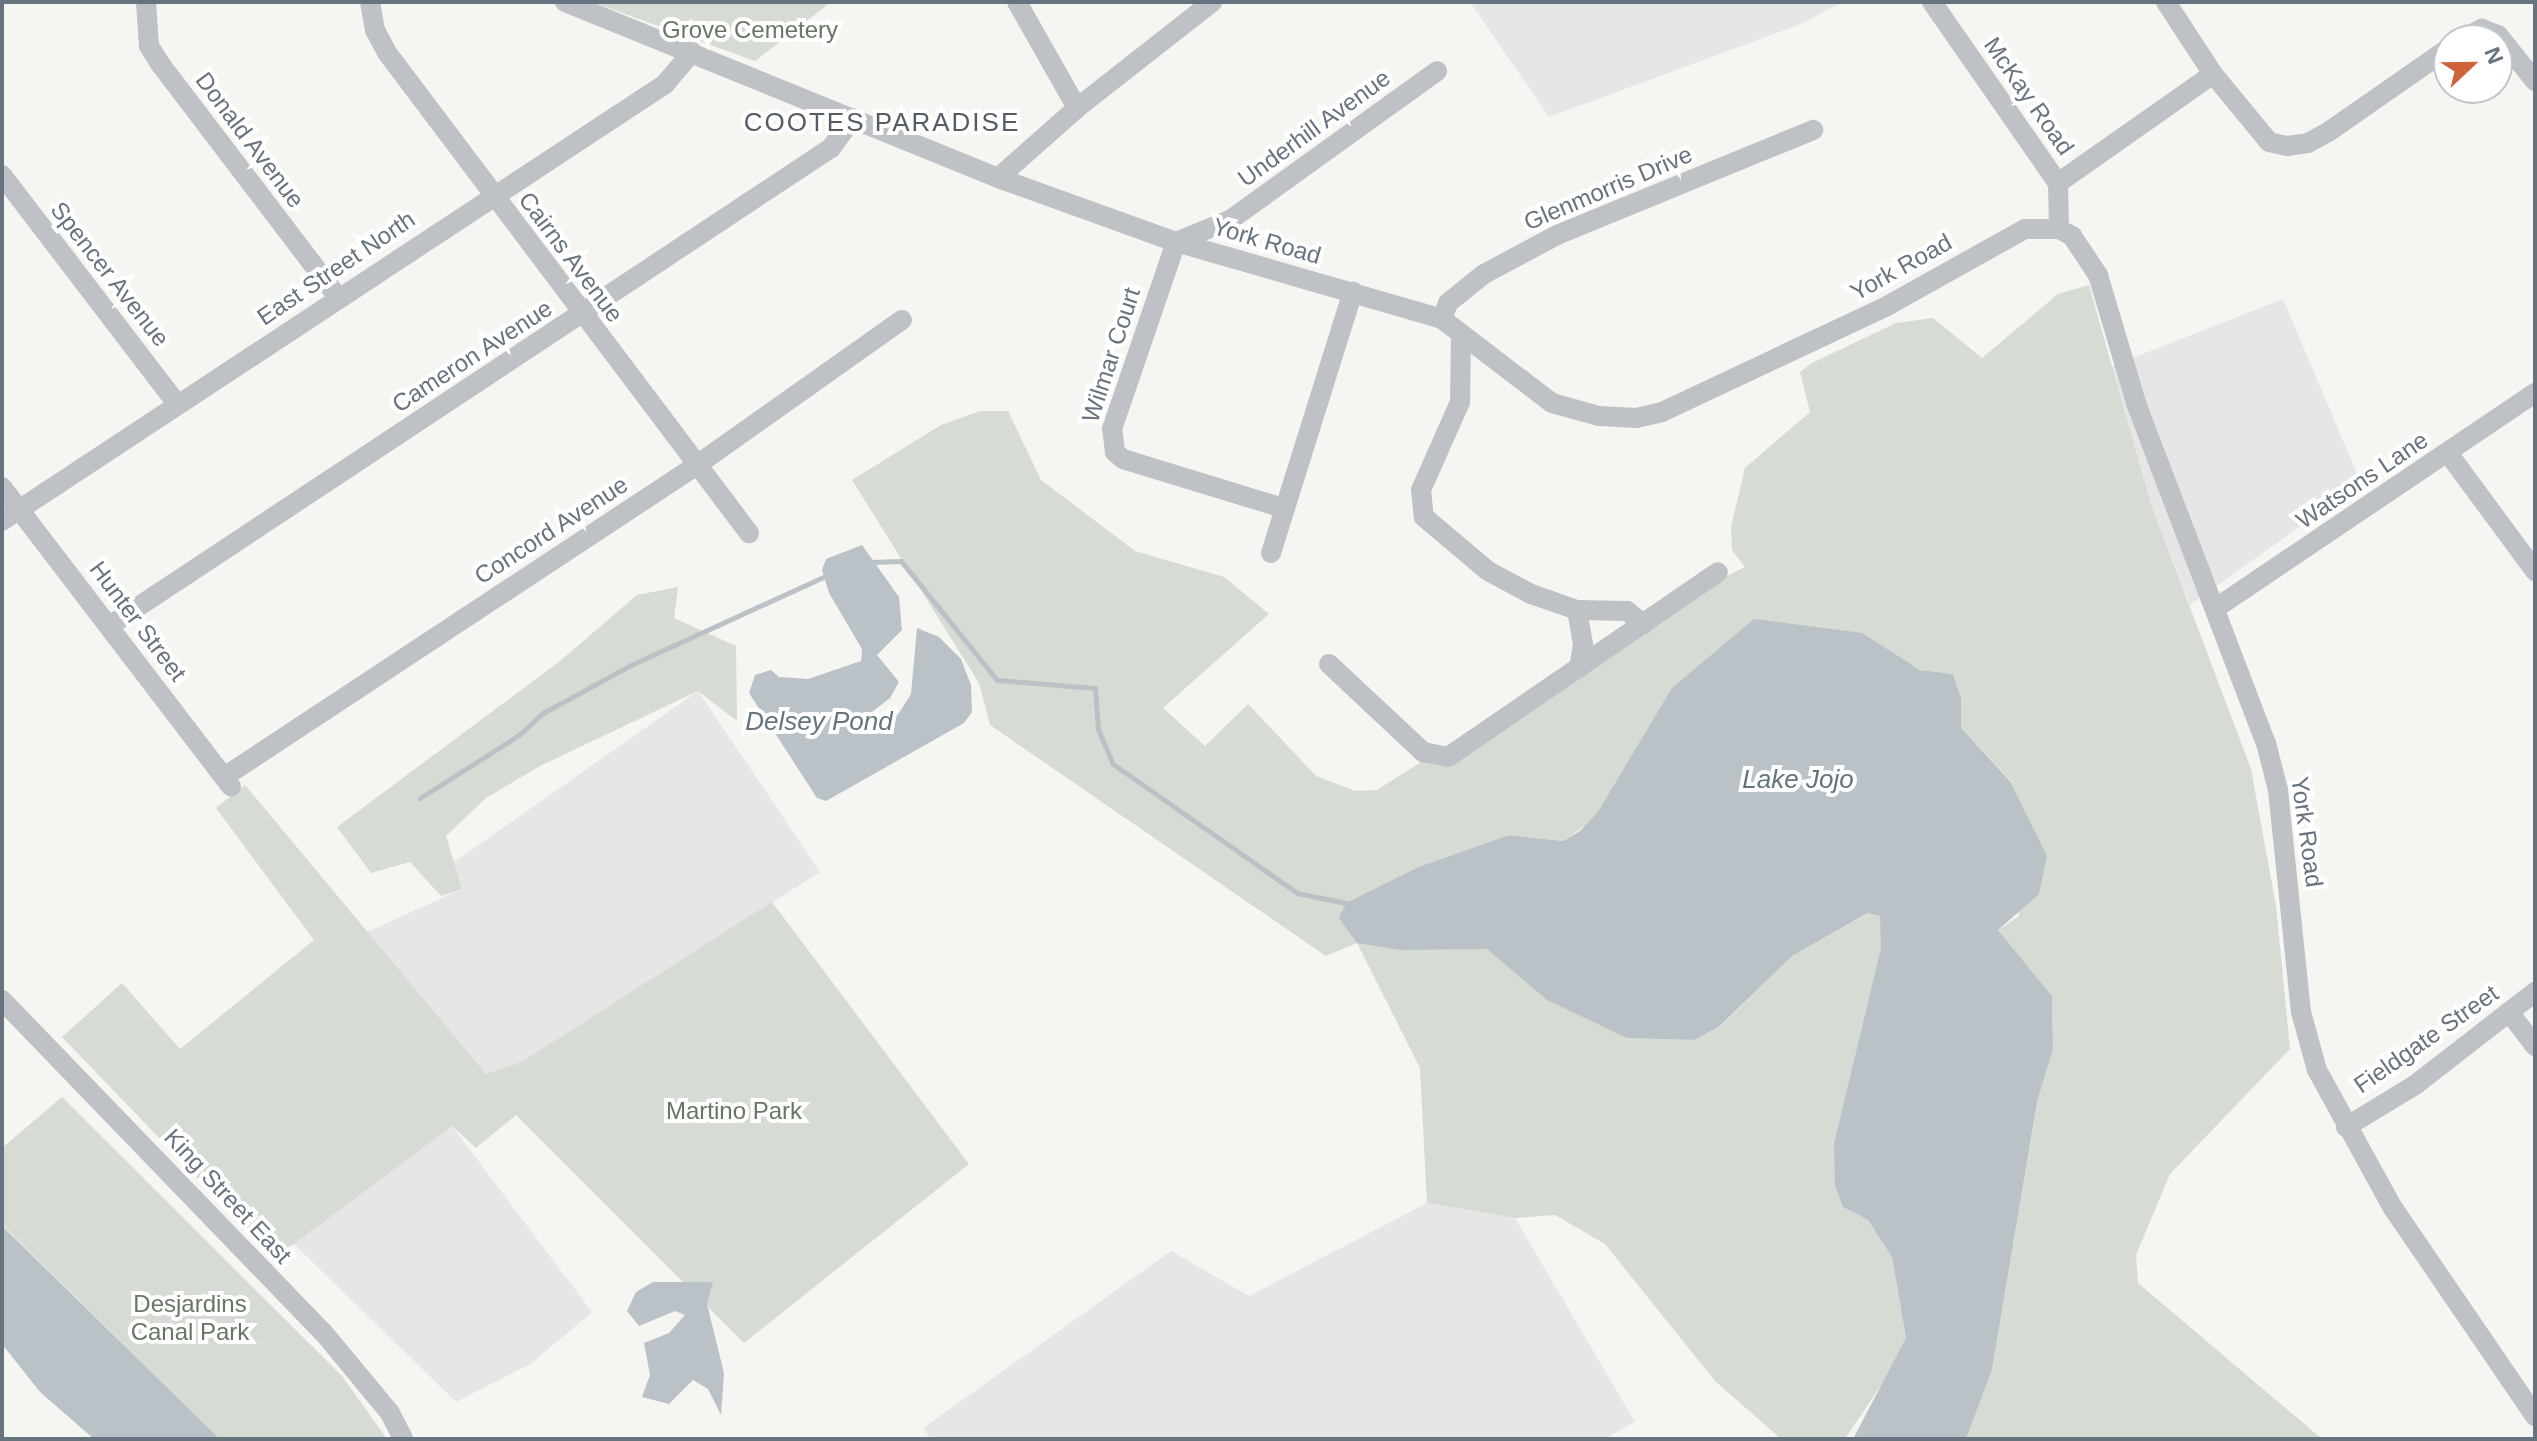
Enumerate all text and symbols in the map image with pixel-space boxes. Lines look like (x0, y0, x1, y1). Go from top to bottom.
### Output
park label: Grove Cemetery (662, 16, 838, 44)
north arrow (2433, 24, 2513, 104)
street label: McKay Road (1978, 31, 2080, 161)
text: N (2479, 44, 2508, 68)
street label: Underhill Avenue (1232, 63, 1396, 193)
street label: Donald Avenue (189, 66, 311, 214)
district label: COOTES PARADISE (744, 107, 1020, 139)
street label: Glenmorris Drive (1520, 140, 1696, 236)
street label: Cairns Avenue (512, 186, 630, 328)
street label: Spencer Avenue (44, 195, 176, 353)
street label: East Street North (252, 205, 420, 331)
street label: York Road (1210, 212, 1324, 270)
street label: York Road (1845, 227, 1957, 307)
street label: Wilmar Court (1076, 284, 1146, 426)
street label: Cameron Avenue (386, 293, 558, 419)
street label: Watsons Lane (2291, 425, 2433, 535)
street label: Concord Avenue (468, 469, 634, 591)
street label: Hunter Street (84, 555, 192, 687)
water label: Delsey Pond (745, 706, 893, 738)
water label: Lake Jojo (1742, 764, 1854, 796)
street label: York Road (2285, 775, 2329, 889)
street label: Fieldgate Street (2348, 979, 2504, 1099)
park label: Martino Park (666, 1097, 802, 1125)
street label: King Street East (158, 1123, 298, 1269)
park label: Desjardins Canal Park (131, 1290, 249, 1346)

